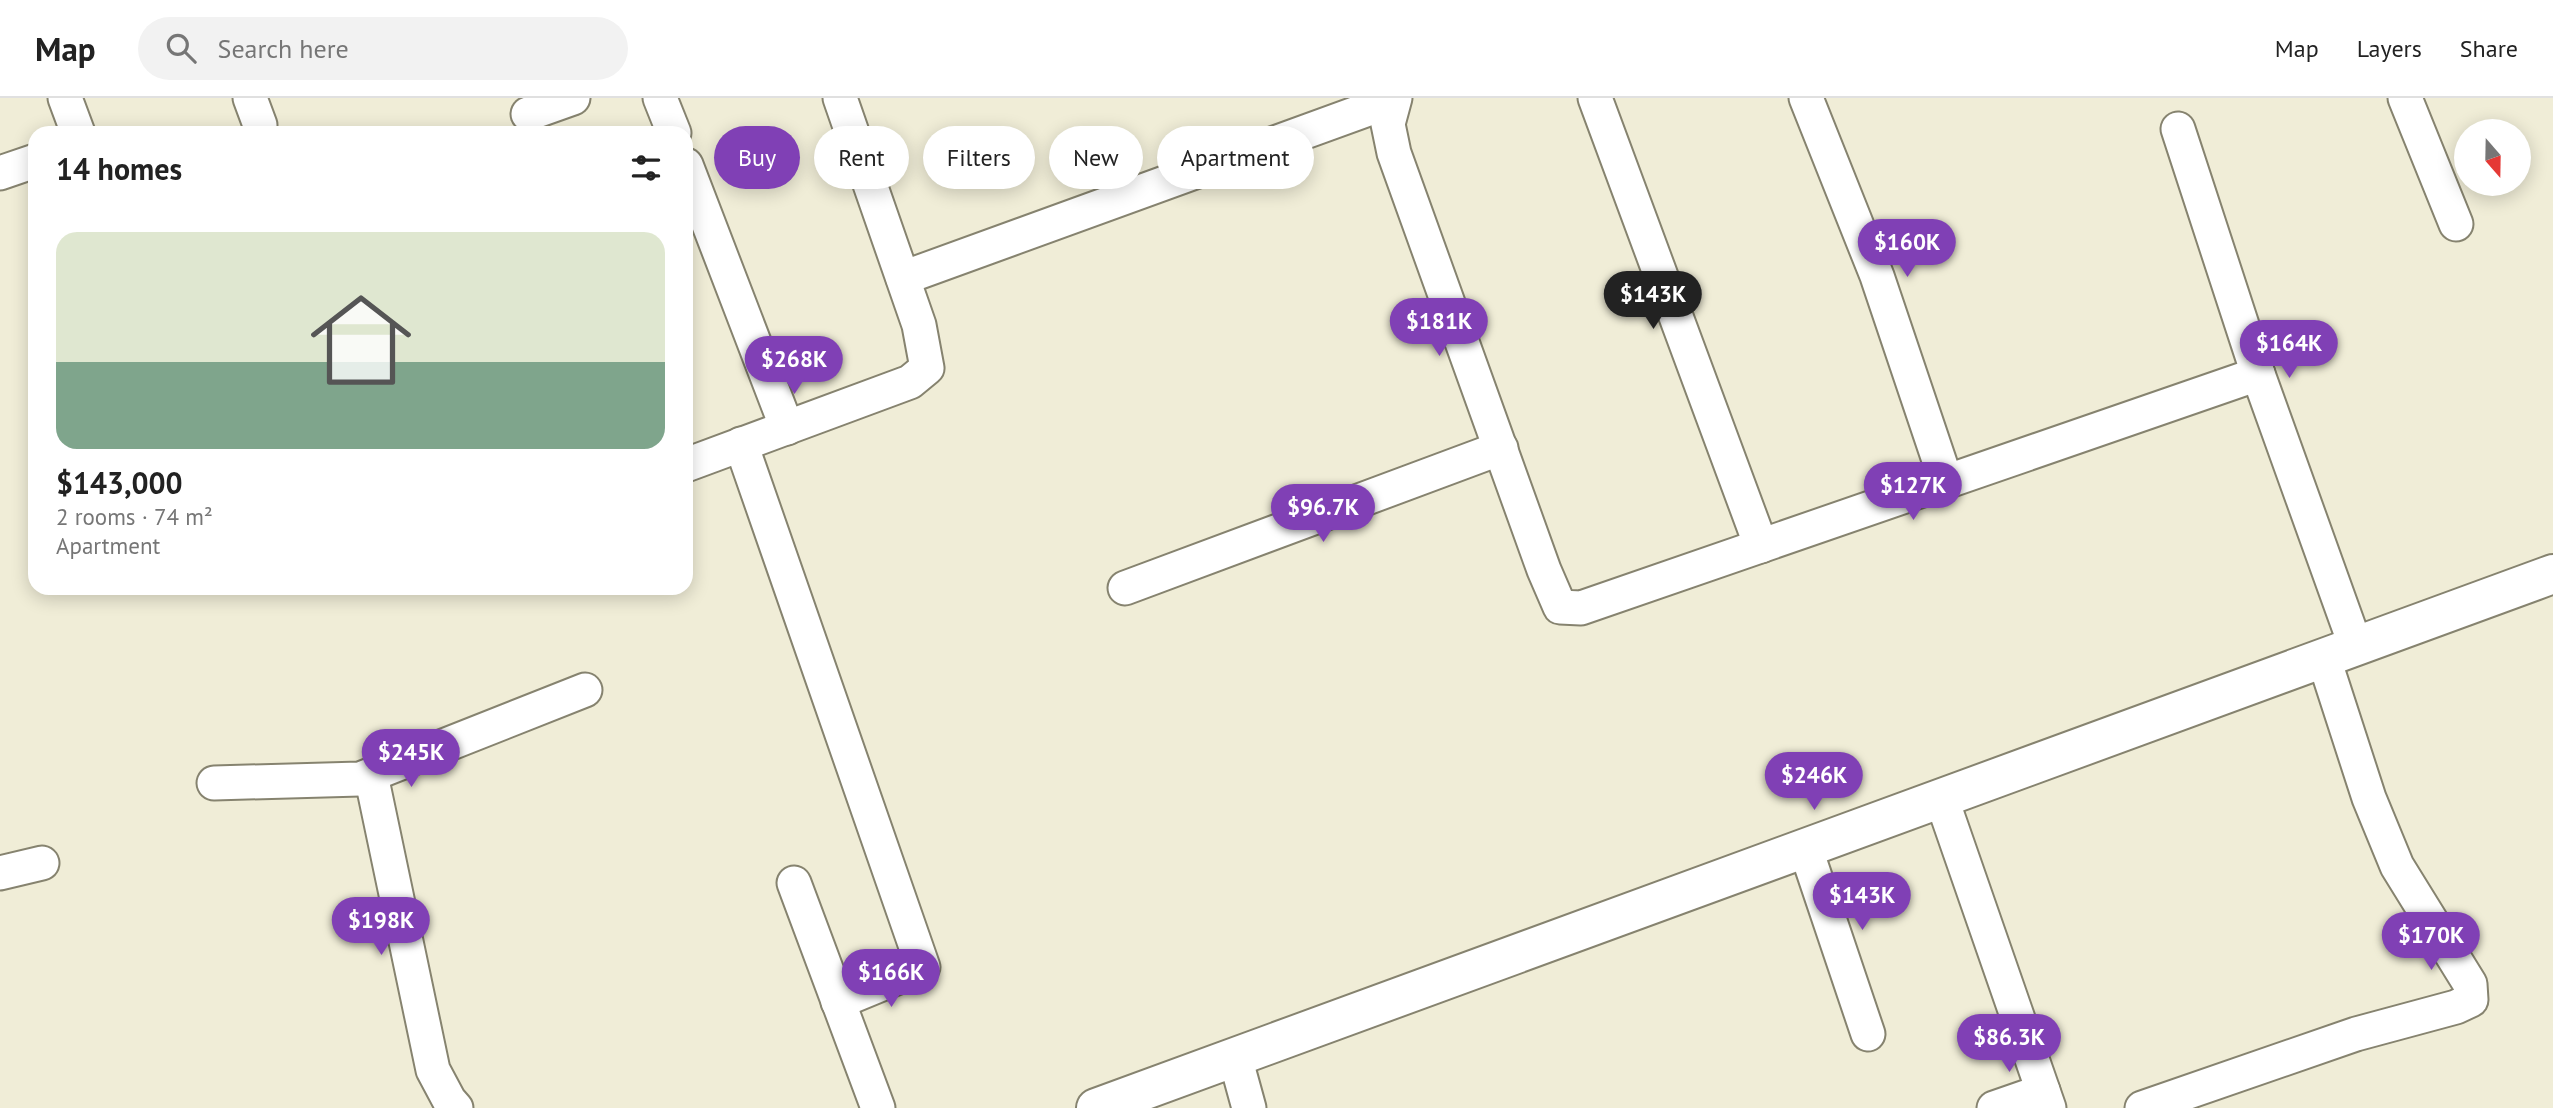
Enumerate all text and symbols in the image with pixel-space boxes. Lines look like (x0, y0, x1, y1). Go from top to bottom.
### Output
search box (138, 17, 628, 80)
text: Map (35, 27, 96, 70)
icon: search (162, 29, 200, 67)
text: Search here (218, 32, 349, 65)
text: Map (2275, 33, 2319, 64)
text: Layers (2357, 33, 2422, 64)
text: Share (2460, 33, 2518, 64)
north arrow (2454, 119, 2530, 196)
map controls (2454, 119, 2531, 196)
chip: Buy (714, 126, 800, 189)
chip: Rent (814, 126, 909, 189)
chip: Filters (923, 126, 1035, 189)
chip: New (1049, 126, 1143, 189)
chip: Apartment (1157, 126, 1314, 189)
text: 14 homes (56, 149, 182, 188)
icon: filters (627, 149, 665, 187)
pin: $160K (1858, 220, 1956, 279)
text: $160K (1874, 227, 1940, 256)
pin: $143K (1604, 272, 1702, 331)
icon: home (298, 277, 424, 403)
text: $143K (1620, 279, 1686, 308)
pin: $181K (1390, 299, 1488, 358)
text: $181K (1406, 306, 1472, 335)
pin: $164K (2240, 320, 2338, 380)
text: $164K (2256, 328, 2322, 357)
pin: $268K (745, 336, 843, 396)
text: $268K (761, 344, 827, 373)
pin: $127K (1864, 462, 1962, 522)
text: $143,000 (56, 463, 183, 502)
text: $127K (1880, 470, 1946, 499)
pin: $96.7K (1266, 484, 1380, 544)
text: $96.7K (1287, 492, 1359, 521)
text: 2 rooms · 74 m² (56, 502, 213, 531)
text: Apartment (56, 531, 160, 560)
pin: $245K (362, 730, 460, 789)
text: $245K (378, 737, 444, 766)
pin: $246K (1765, 752, 1863, 812)
text: $246K (1781, 760, 1847, 789)
pin: $143K (1813, 872, 1911, 932)
text: $143K (1829, 880, 1895, 909)
pin: $198K (332, 898, 430, 957)
text: $198K (348, 905, 414, 934)
pin: $170K (2382, 912, 2480, 972)
text: $170K (2398, 920, 2464, 949)
pin: $166K (842, 950, 940, 1009)
text: $166K (858, 957, 924, 986)
pin: $86.3K (1952, 1014, 2066, 1074)
text: $86.3K (1973, 1022, 2045, 1051)

